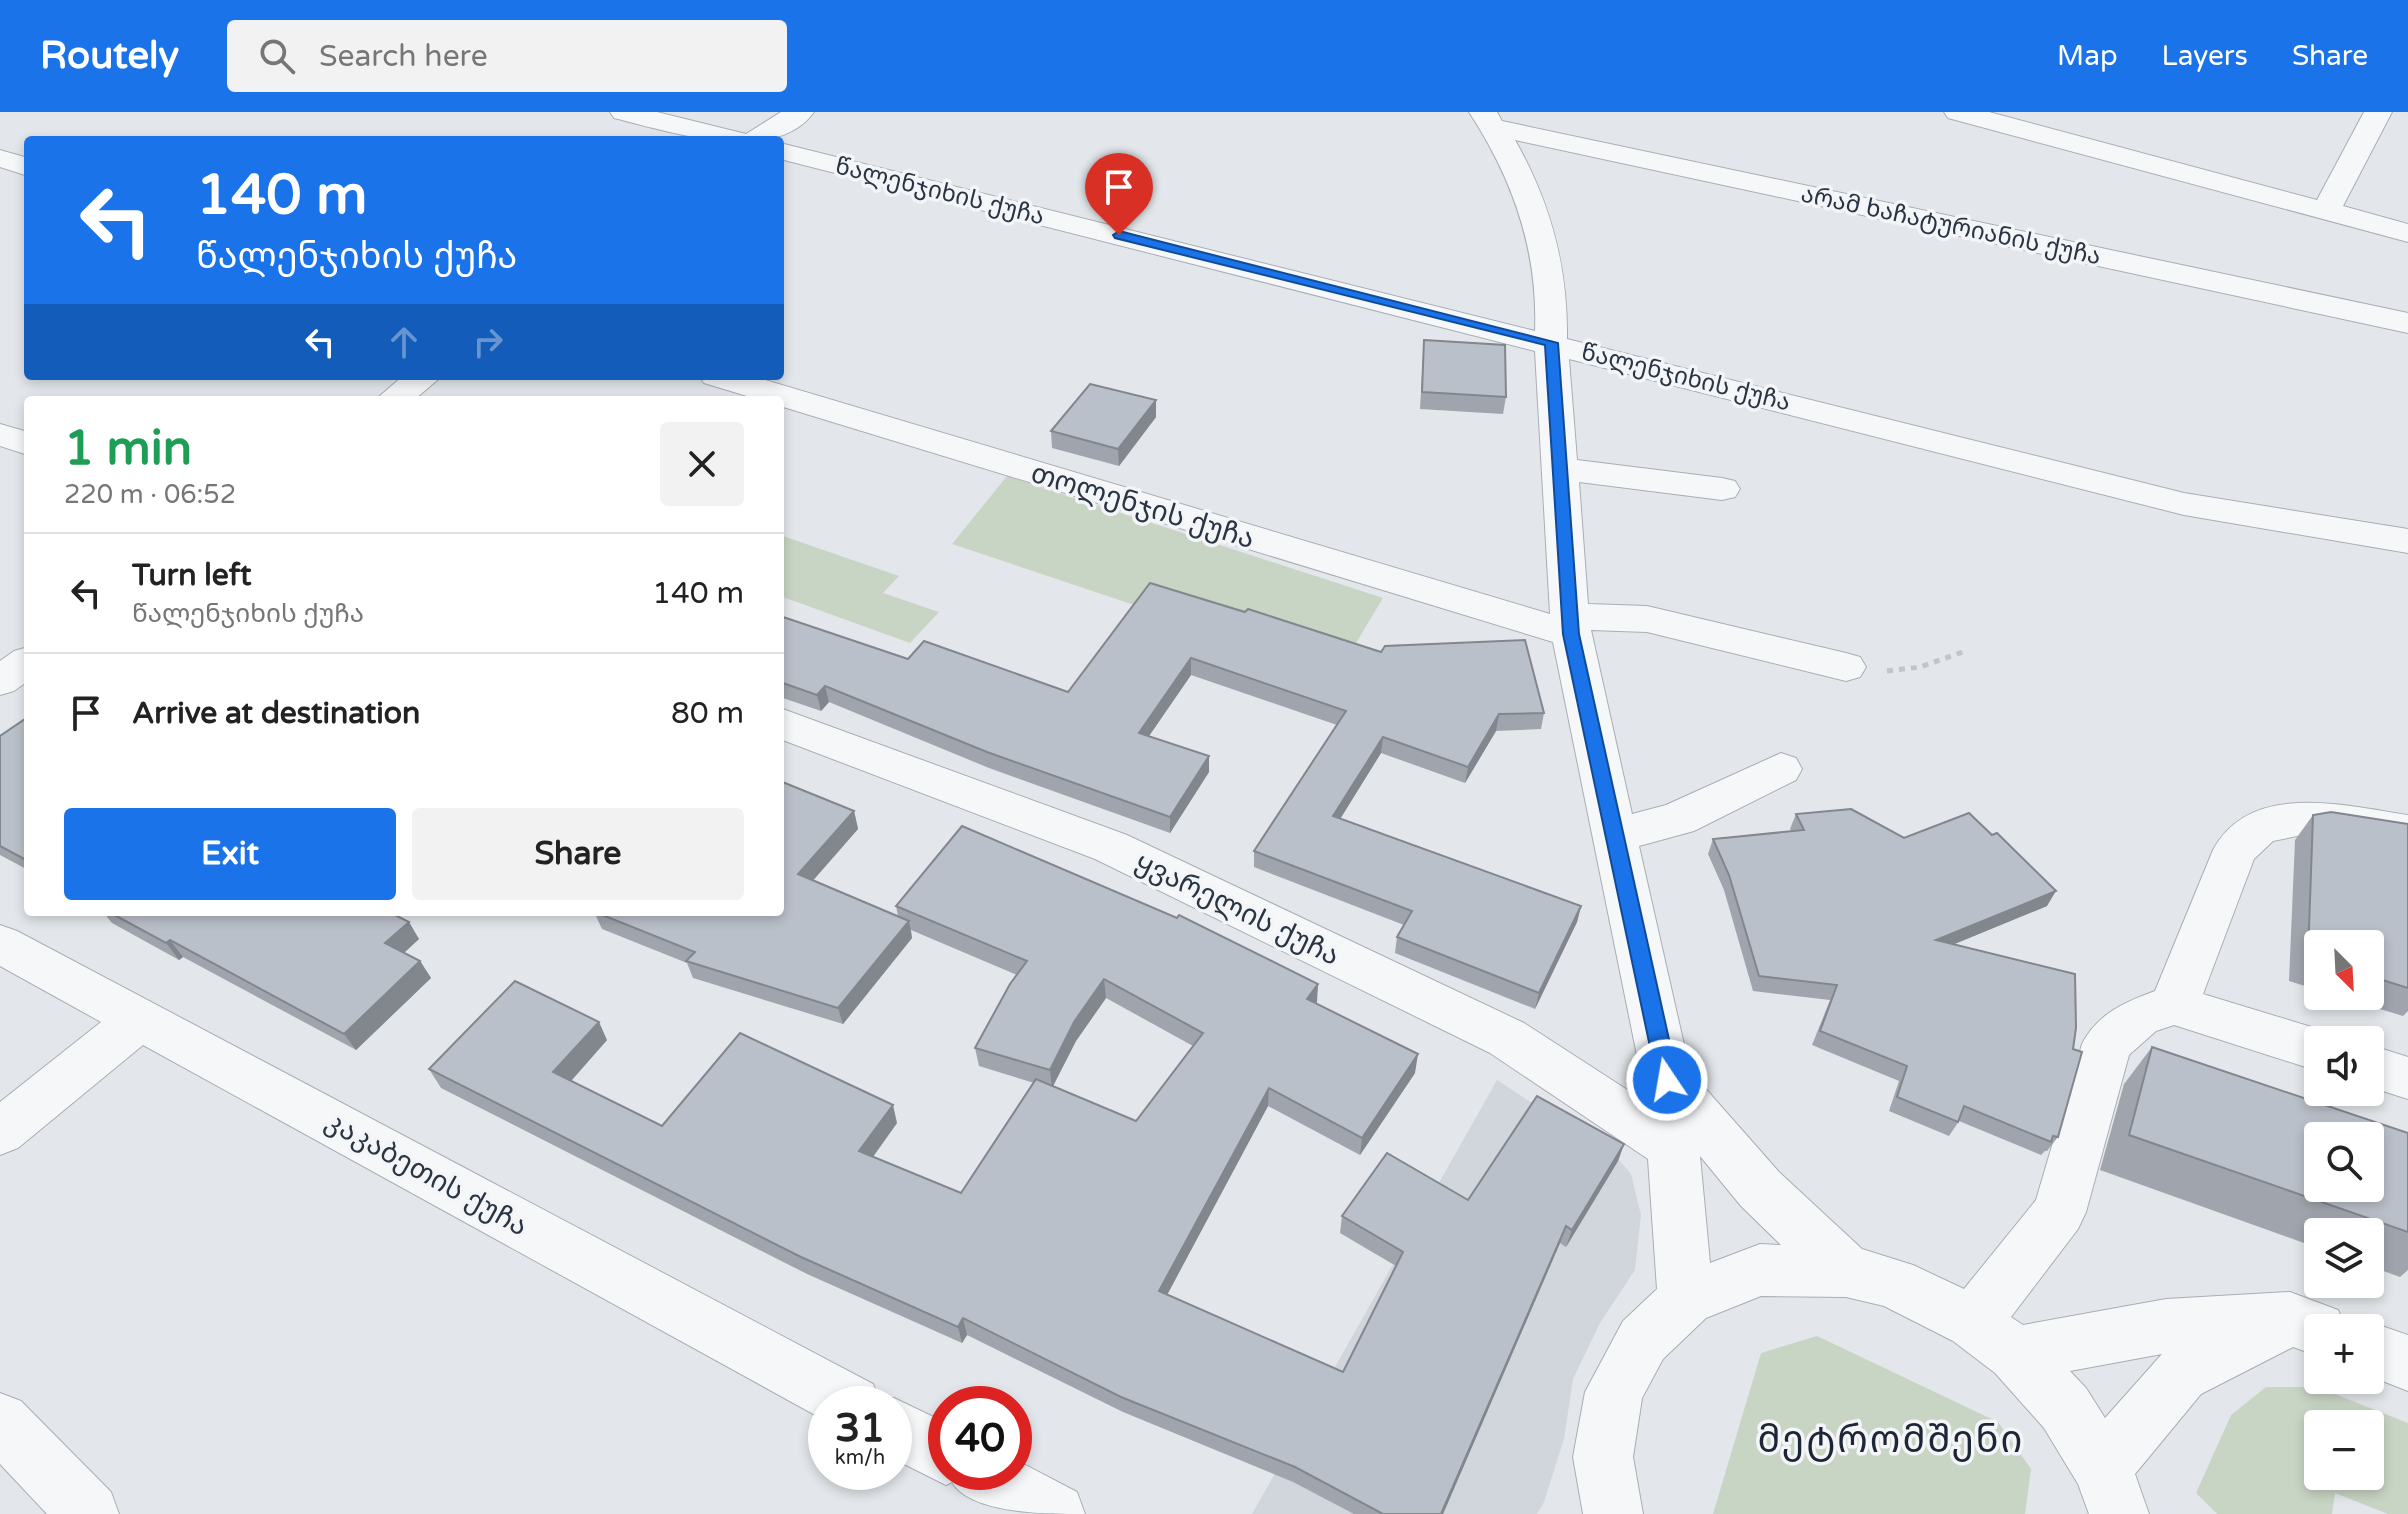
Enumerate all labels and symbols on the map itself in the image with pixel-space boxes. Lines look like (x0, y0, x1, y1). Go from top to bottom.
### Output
street label: წალენჯიხის ქუჩა (832, 151, 1047, 231)
pin (1085, 153, 1153, 235)
street label: არამ ხაჩატურიანის ქუჩა (1798, 180, 2103, 271)
street label: წალენჯიხის ქუჩა (1578, 337, 1793, 417)
street label: თოლენჯის ქუჩა (1027, 456, 1259, 556)
street label: ყვარელის ქუჩა (1130, 845, 1345, 973)
north arrow (2304, 930, 2384, 1010)
position arrow (1625, 1038, 1709, 1122)
street label: კაკაბეთის ქუჩა (319, 1104, 534, 1244)
speed limit sign: 40 (928, 1386, 1032, 1490)
district label: მეტრომშენი (1758, 1417, 2024, 1463)

